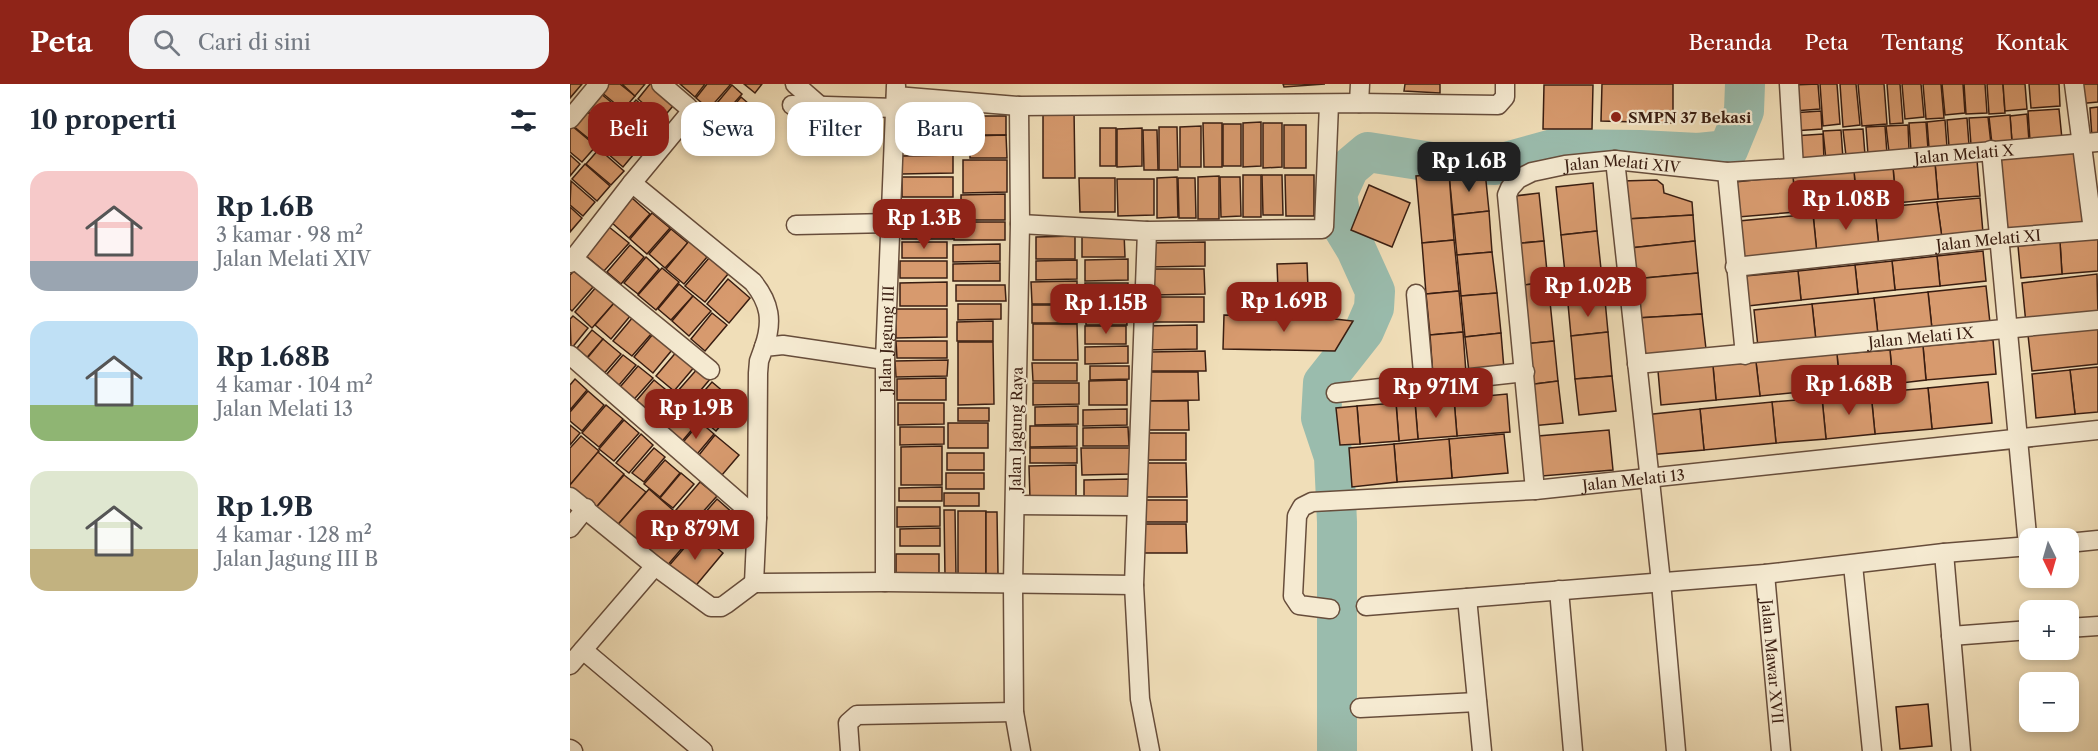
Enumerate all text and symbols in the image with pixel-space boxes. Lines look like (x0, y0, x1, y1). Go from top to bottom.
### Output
search box (129, 15, 549, 69)
text: Peta (30, 25, 93, 59)
icon: search (150, 26, 183, 59)
text: Cari di sini (198, 29, 311, 56)
text: Beranda (1689, 30, 1772, 55)
text: Peta (1805, 30, 1848, 55)
text: Tentang (1881, 30, 1963, 55)
text: Kontak (1996, 30, 2068, 55)
chip: Beli (588, 102, 669, 156)
chip: Sewa (681, 102, 775, 156)
chip: Filter (787, 102, 883, 156)
chip: Baru (895, 102, 985, 156)
text: 10 properti (30, 104, 176, 136)
icon: filters (507, 104, 540, 137)
place label: SMPN 37 Bekasi (1628, 108, 1752, 127)
marker: SMPN 37 Bekasi (1609, 110, 1623, 124)
street label: Jalan Melati X (1911, 140, 2015, 167)
pin: Rp 1.6B (1414, 142, 1524, 193)
text: Rp 1.6B (1431, 149, 1507, 173)
street label: Jalan Melati XIV (1562, 150, 1682, 177)
pin: Rp 1.08B (1784, 180, 1908, 231)
text: Rp 1.08B (1802, 187, 1890, 211)
text: Rp 1.6B (216, 191, 314, 223)
icon: home (78, 195, 150, 267)
pin: Rp 1.3B (869, 199, 979, 250)
text: Rp 1.3B (887, 206, 961, 230)
text: 3 kamar · 98 m² (216, 223, 363, 247)
street label: Jalan Melati XI (1933, 225, 2042, 255)
text: Jalan Melati XIV (216, 247, 371, 271)
pin: Rp 1.02B (1526, 267, 1650, 318)
text: Rp 1.02B (1544, 274, 1632, 298)
pin: Rp 1.69B (1222, 282, 1346, 333)
pin: Rp 1.15B (1044, 284, 1168, 335)
street label: Jalan Jagung III (876, 285, 897, 395)
text: Rp 1.69B (1240, 289, 1328, 313)
text: Rp 1.15B (1064, 291, 1148, 315)
street label: Jalan Melati IX (1865, 322, 1974, 352)
text: Rp 1.68B (216, 341, 330, 373)
icon: home (78, 345, 150, 417)
pin: Rp 1.68B (1787, 365, 1911, 416)
street label: Jalan Jagung Raya (1005, 366, 1027, 493)
pin: Rp 971M (1381, 368, 1491, 419)
text: Rp 1.68B (1805, 372, 1893, 396)
text: 4 kamar · 104 m² (216, 373, 373, 397)
text: Rp 971M (1393, 375, 1479, 399)
pin: Rp 1.9B (641, 389, 751, 440)
text: Rp 1.9B (659, 396, 733, 420)
text: Jalan Melati 13 (216, 397, 353, 421)
street label: Jalan Melati 13 (1579, 465, 1686, 495)
text: Rp 1.9B (216, 491, 313, 523)
icon: home (78, 495, 150, 567)
pin: Rp 879M (640, 510, 750, 561)
text: Rp 879M (650, 517, 740, 541)
text: 4 kamar · 128 m² (216, 523, 372, 547)
north arrow (2019, 528, 2079, 588)
map controls (2019, 528, 2079, 732)
text: Jalan Jagung III B (216, 547, 378, 571)
street label: Jalan Mawar XVII (1758, 597, 1788, 725)
button: + (2019, 600, 2079, 660)
button: − (2019, 672, 2079, 732)

